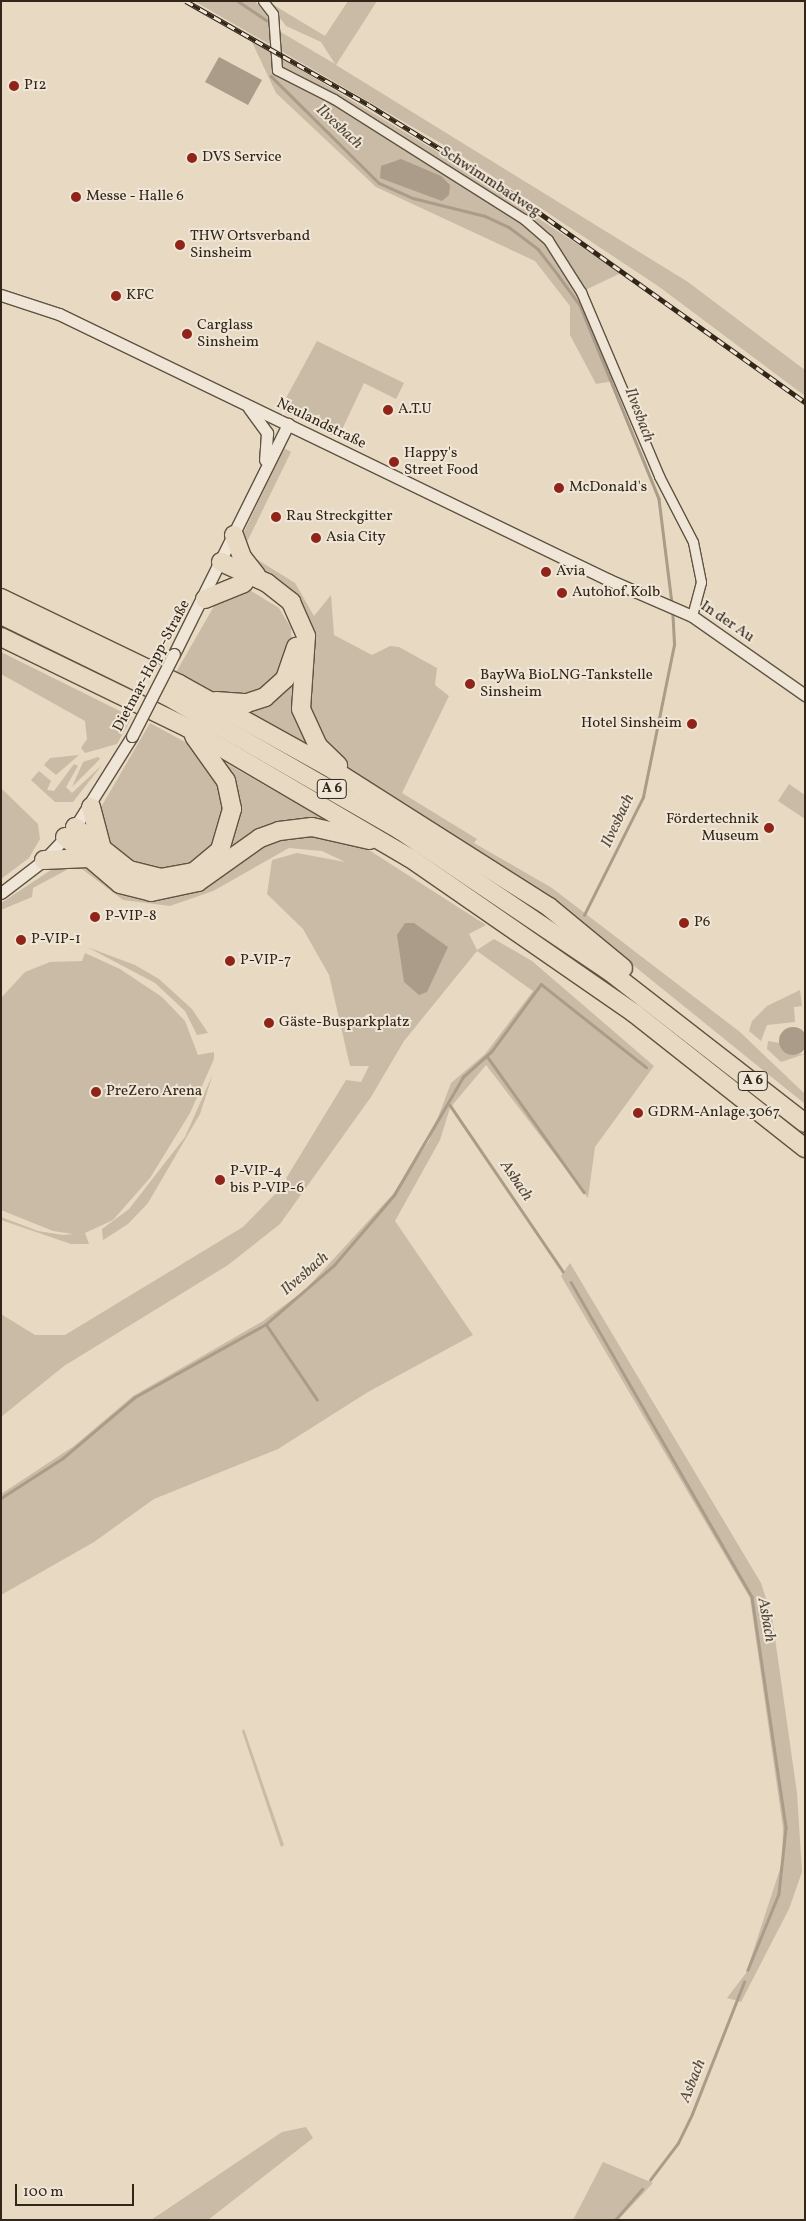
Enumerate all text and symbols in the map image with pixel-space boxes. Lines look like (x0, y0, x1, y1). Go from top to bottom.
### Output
place label: P12 (24, 77, 47, 95)
marker: P12 (8, 80, 20, 92)
water label: Ilvesbach (312, 101, 366, 153)
street label: Schwimmbadweg (436, 143, 544, 221)
place label: DVS Service (202, 149, 282, 167)
marker: DVS Service (186, 152, 198, 164)
place label: Messe - Halle 6 (86, 188, 184, 206)
marker: Messe - Halle 6 (70, 191, 82, 203)
place label: THW Ortsverband Sinsheim (190, 227, 311, 262)
marker: THW Ortsverband Sinsheim (174, 239, 186, 251)
place label: KFC (126, 287, 154, 305)
marker: KFC (110, 290, 122, 302)
place label: Carglass Sinsheim (197, 316, 259, 351)
marker: Carglass Sinsheim (181, 328, 193, 340)
water label: Ilvesbach (620, 385, 658, 445)
street label: Neulandstraße (273, 395, 369, 453)
place label: A.T.U (398, 401, 432, 419)
marker: A.T.U (382, 404, 394, 416)
place label: Happy's Street Food (404, 444, 478, 479)
marker: Happy's Street Food (388, 456, 400, 468)
place label: McDonald's (569, 479, 647, 497)
marker: McDonald's (553, 482, 565, 494)
place label: Rau Streckgitter (286, 508, 392, 526)
marker: Rau Streckgitter (270, 511, 282, 523)
place label: Asia City (326, 529, 386, 547)
marker: Asia City (310, 532, 322, 544)
place label: Avia (556, 563, 586, 581)
marker: Avia (540, 566, 552, 578)
place label: Autohof Kolb (572, 584, 659, 602)
marker: Autohof Kolb (556, 587, 568, 599)
street label: Dietmar-Hopp-Straße (110, 597, 194, 735)
street label: In der Au (697, 598, 757, 646)
place label: BayWa BioLNG-Tankstelle Sinsheim (480, 666, 653, 701)
marker: BayWa BioLNG-Tankstelle Sinsheim (464, 678, 476, 690)
place label: Hotel Sinsheim (581, 715, 682, 733)
marker: Hotel Sinsheim (686, 718, 698, 730)
road number: A 6 (316, 778, 348, 801)
water label: Ilvesbach (597, 791, 639, 851)
place label: Fördertechnik Museum (666, 810, 759, 845)
marker: Fördertechnik Museum (763, 822, 775, 834)
place label: P-VIP-8 (105, 908, 157, 926)
marker: P-VIP-8 (89, 911, 101, 923)
place label: P6 (694, 914, 710, 932)
marker: P6 (678, 917, 690, 929)
place label: P-VIP-1 (31, 931, 81, 949)
marker: P-VIP-1 (15, 934, 27, 946)
place label: P-VIP-7 (240, 952, 291, 970)
marker: P-VIP-7 (224, 955, 236, 967)
place label: Gäste-Busparkplatz (279, 1014, 410, 1032)
marker: Gäste-Busparkplatz (263, 1017, 275, 1029)
road number: A 6 (737, 1070, 769, 1092)
place label: PreZero Arena (106, 1083, 202, 1101)
marker: PreZero Arena (90, 1086, 102, 1098)
place label: GDRM-Anlage 3067 (648, 1104, 780, 1122)
marker: GDRM-Anlage 3067 (632, 1107, 644, 1119)
water label: Asbach (496, 1157, 536, 1205)
place label: P-VIP-4 bis P-VIP-6 (230, 1162, 304, 1197)
marker: P-VIP-4 bis P-VIP-6 (214, 1174, 226, 1186)
water label: Ilvesbach (277, 1248, 333, 1300)
water label: Asbach (753, 1596, 779, 1644)
water label: Asbach (676, 2057, 710, 2105)
scale bar (18, 2174, 136, 2206)
text: 100 m (23, 2182, 63, 2203)

